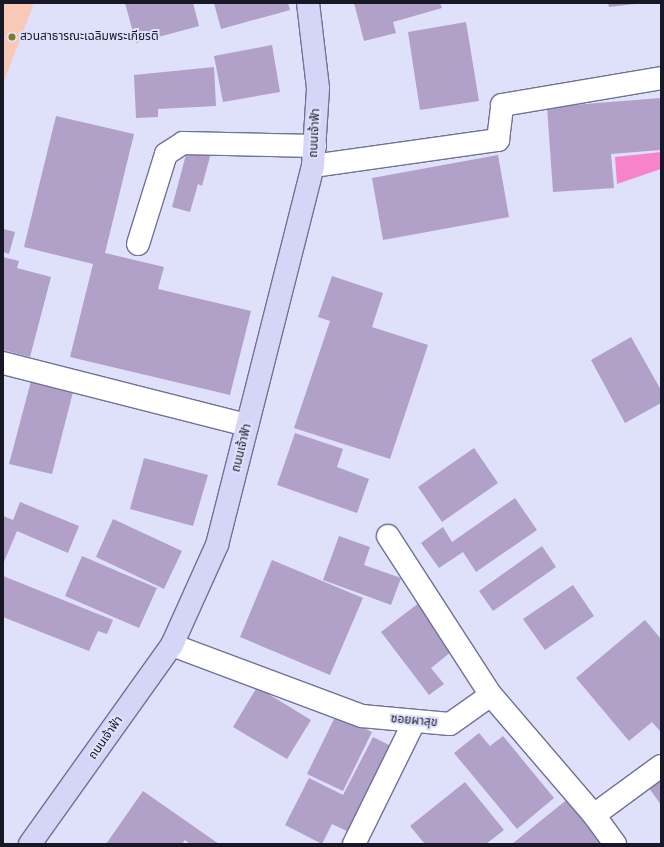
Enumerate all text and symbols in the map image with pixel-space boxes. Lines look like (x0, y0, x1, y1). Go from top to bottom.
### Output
place label: สวนสาธารณะเฉลิมพระเกียรติ (20, 30, 159, 44)
marker: สวนสาธารณะเฉลิมพระเกียรติ (7, 32, 17, 42)
street label: ถนนเจ้าฟ้า (307, 108, 323, 158)
street label: ถนนเจ้าฟ้า (229, 422, 255, 474)
street label: ซอยผาสุข (390, 712, 438, 730)
street label: ถนนเจ้าฟ้า (86, 714, 126, 762)

